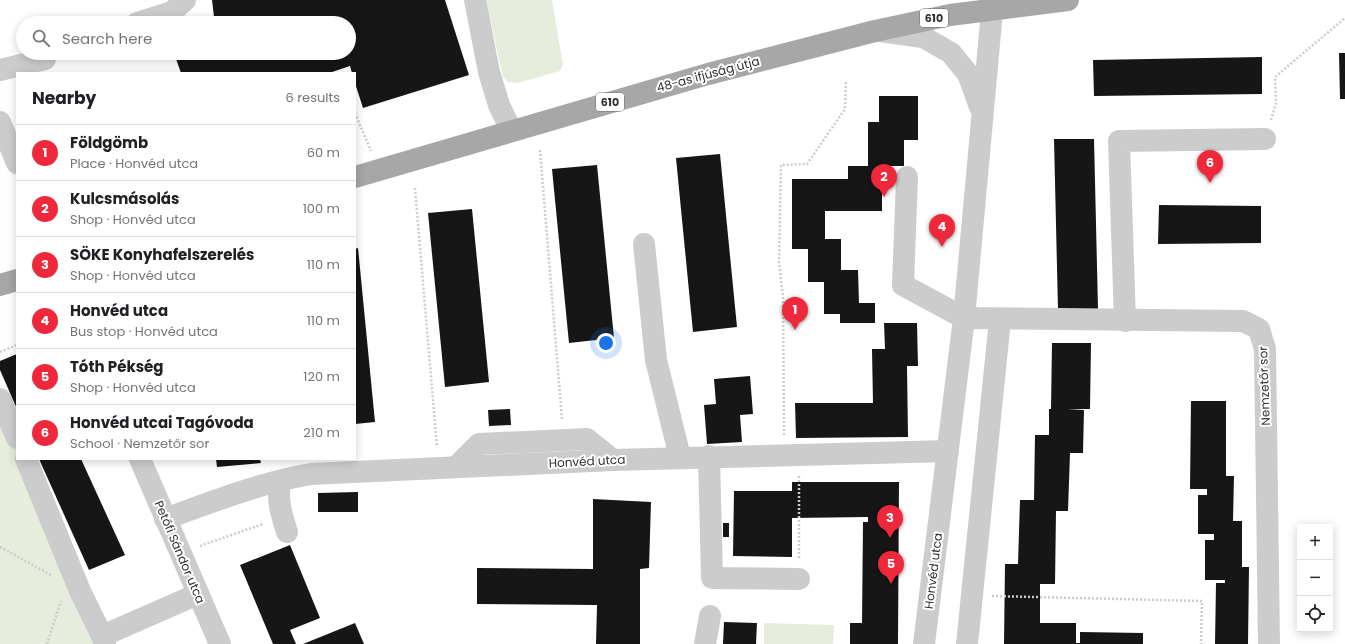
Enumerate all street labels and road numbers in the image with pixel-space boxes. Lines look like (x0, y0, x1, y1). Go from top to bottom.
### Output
road number: 610 (920, 9, 948, 27)
street label: 48-as ifjúság útja (655, 52, 761, 96)
road number: 610 (596, 93, 624, 111)
street label: Nemzetőr sor (1254, 346, 1274, 426)
street label: Honvéd utca (548, 451, 626, 471)
street label: Petőfi Sándor utca (151, 498, 209, 606)
street label: Honvéd utca (920, 532, 946, 610)

